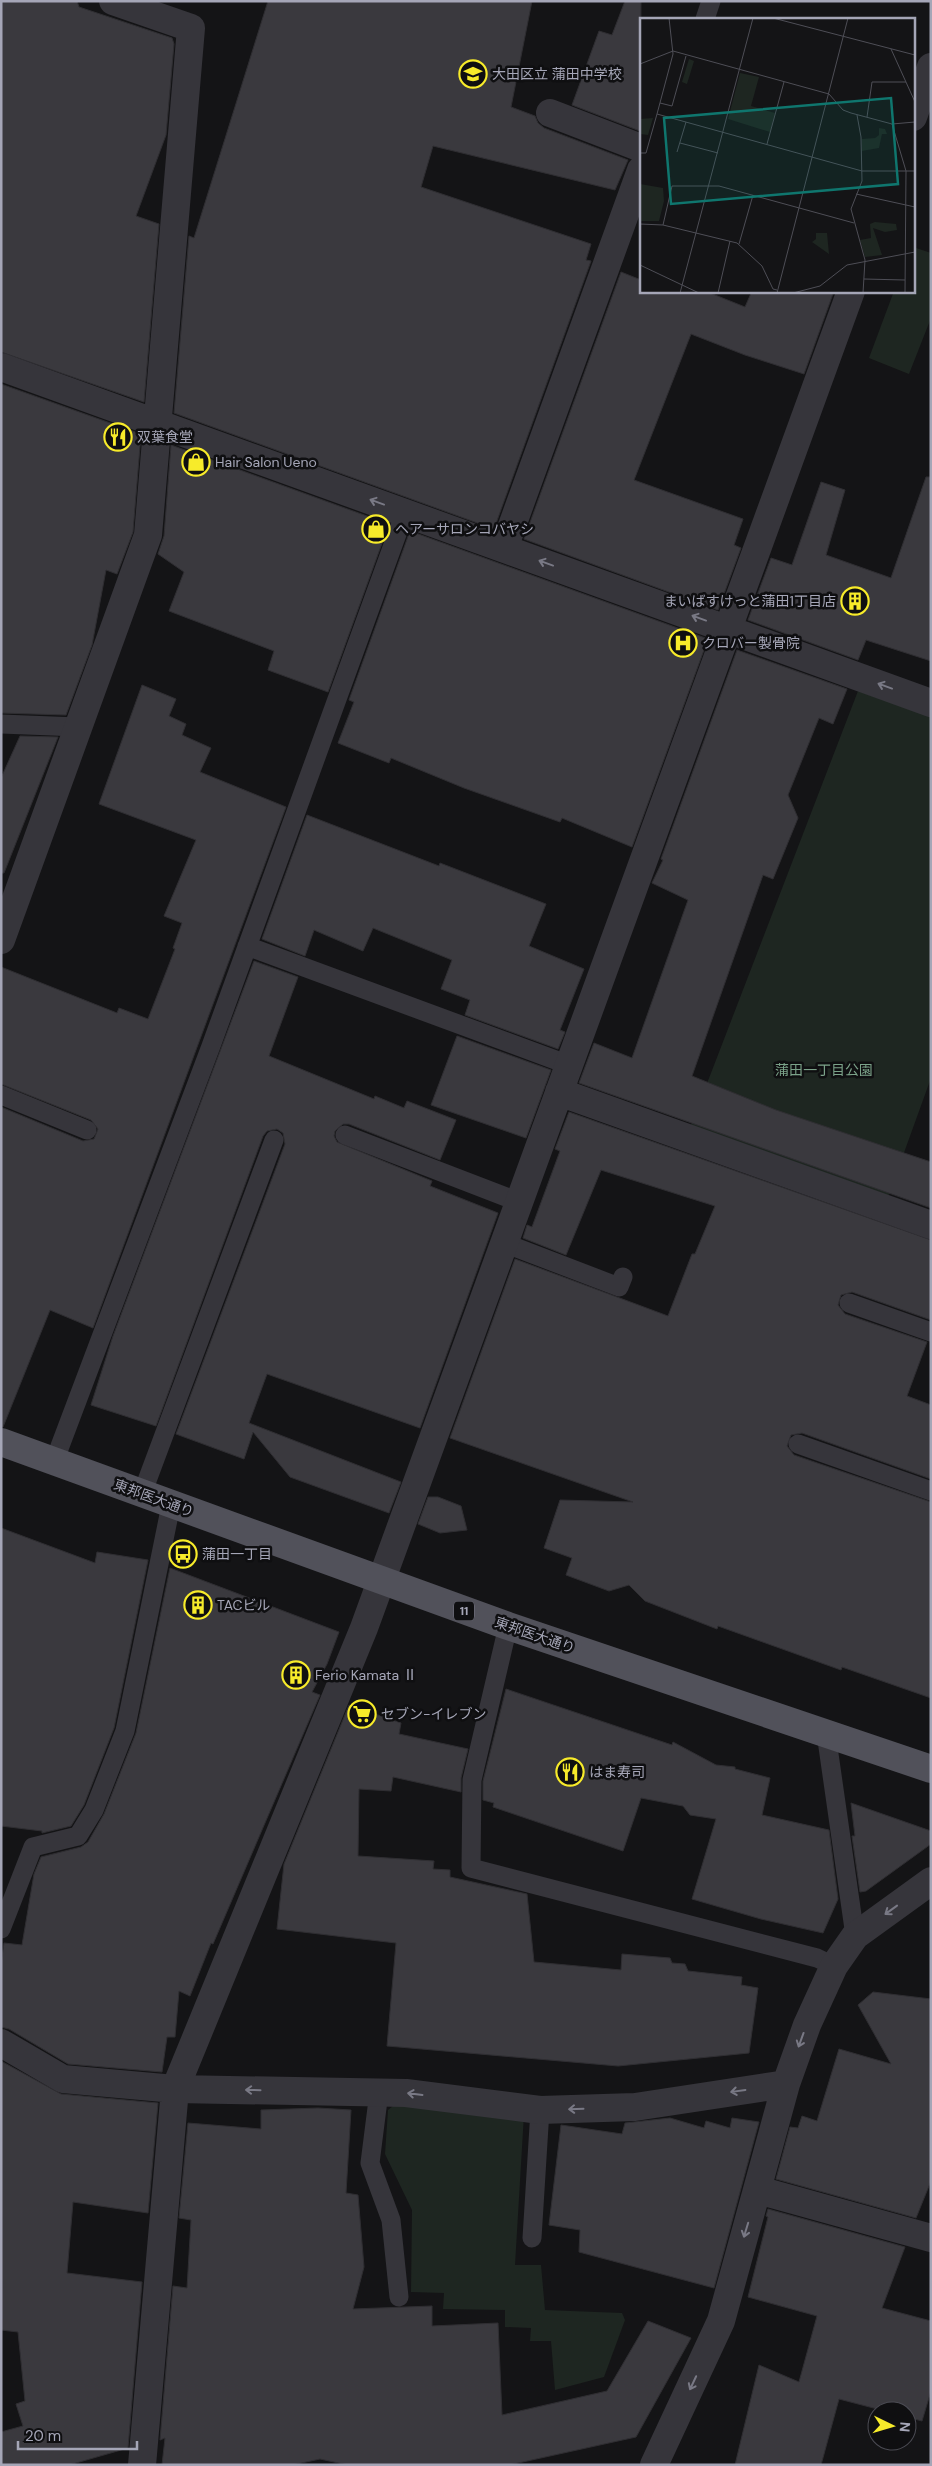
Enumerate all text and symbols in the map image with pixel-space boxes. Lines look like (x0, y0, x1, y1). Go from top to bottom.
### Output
inset map (640, 18, 914, 292)
school or university icon: 大田区立 蒲田中学校 (458, 59, 488, 89)
place label: 大田区立 蒲田中学校 (492, 65, 622, 83)
restaurant icon: 双葉食堂 (103, 422, 133, 452)
place label: 双葉食堂 (137, 428, 193, 446)
shop icon: Hair Salon Ueno (181, 447, 211, 477)
place label: Hair Salon Ueno (215, 453, 317, 471)
one-way arrow (370, 497, 385, 506)
shop icon: ヘアーサロンコバヤシ (361, 514, 391, 544)
place label: ヘアーサロンコバヤシ (395, 520, 534, 538)
one-way arrow (539, 558, 555, 567)
building icon: まいばすけっと蒲田1丁目店 (840, 586, 870, 616)
place label: まいばすけっと蒲田1丁目店 (664, 592, 836, 610)
one-way arrow (692, 613, 708, 622)
hospital icon: クロバー製骨院 (668, 628, 698, 658)
place label: クロバー製骨院 (702, 634, 800, 652)
one-way arrow (878, 681, 893, 690)
park label: 蒲田一丁目公園 (775, 1061, 873, 1079)
street label: 東邦医大通り (111, 1475, 197, 1521)
bus stop icon: 蒲田一丁目 (168, 1539, 198, 1569)
place label: 蒲田一丁目 (202, 1545, 272, 1563)
building icon: TACビル (183, 1590, 213, 1620)
place label: TACビル (217, 1596, 271, 1614)
road number: 11 (454, 1602, 474, 1620)
street label: 東邦医大通り (492, 1613, 578, 1657)
building icon: Ferio Kamata Ⅱ (281, 1660, 311, 1690)
place label: Ferio Kamata Ⅱ (315, 1666, 417, 1684)
supermarket icon: セブン-イレブン (347, 1699, 377, 1729)
place label: セブン-イレブン (381, 1705, 487, 1723)
restaurant icon: はま寿司 (555, 1757, 585, 1787)
place label: はま寿司 (589, 1763, 645, 1781)
one-way arrow (884, 1905, 898, 1915)
one-way arrow (796, 2032, 805, 2048)
one-way arrow (245, 2085, 261, 2095)
one-way arrow (730, 2086, 746, 2096)
one-way arrow (407, 2089, 423, 2099)
one-way arrow (569, 2104, 585, 2114)
one-way arrow (741, 2221, 751, 2237)
one-way arrow (688, 2375, 698, 2390)
north arrow (867, 2401, 917, 2451)
scale bar (18, 2418, 136, 2450)
text: N (896, 2421, 914, 2433)
text: 20 m (25, 2426, 61, 2446)

